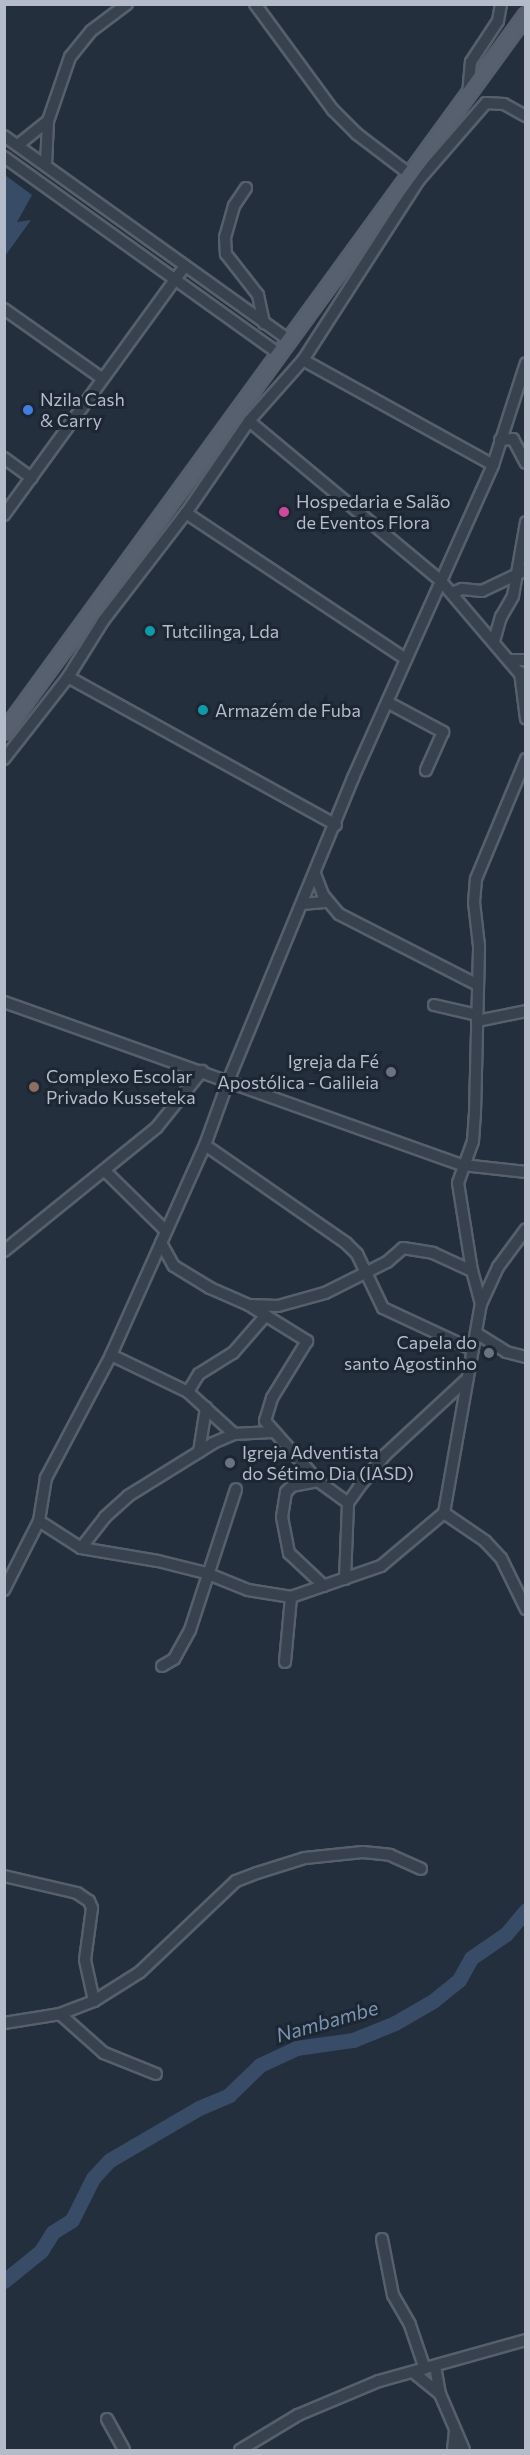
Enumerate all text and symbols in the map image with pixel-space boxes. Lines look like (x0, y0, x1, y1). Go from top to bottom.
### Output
place label: Nzila Cash & Carry (40, 389, 125, 432)
marker: Nzila Cash & Carry (21, 403, 35, 417)
place label: Hospedaria e Salão de Eventos Flora (296, 491, 450, 534)
marker: Hospedaria e Salão de Eventos Flora (277, 505, 291, 519)
place label: Tutcilinga, Lda (162, 620, 279, 642)
marker: Tutcilinga, Lda (143, 624, 157, 638)
place label: Armazém de Fuba (215, 699, 361, 721)
marker: Armazém de Fuba (196, 703, 210, 717)
place label: Igreja da Fé Apostólica - Galileia (217, 1051, 379, 1094)
marker: Igreja da Fé Apostólica - Galileia (384, 1065, 398, 1079)
place label: Complexo Escolar Privado Kusseteka (46, 1066, 196, 1108)
marker: Complexo Escolar Privado Kusseteka (27, 1080, 41, 1094)
place label: Capela do santo Agostinho (344, 1332, 477, 1374)
marker: Capela do santo Agostinho (482, 1346, 496, 1360)
place label: Igreja Adventista do Sétimo Dia (IASD) (242, 1442, 414, 1484)
marker: Igreja Adventista do Sétimo Dia (IASD) (223, 1456, 237, 1470)
water label: Nambambe (273, 1995, 381, 2047)

